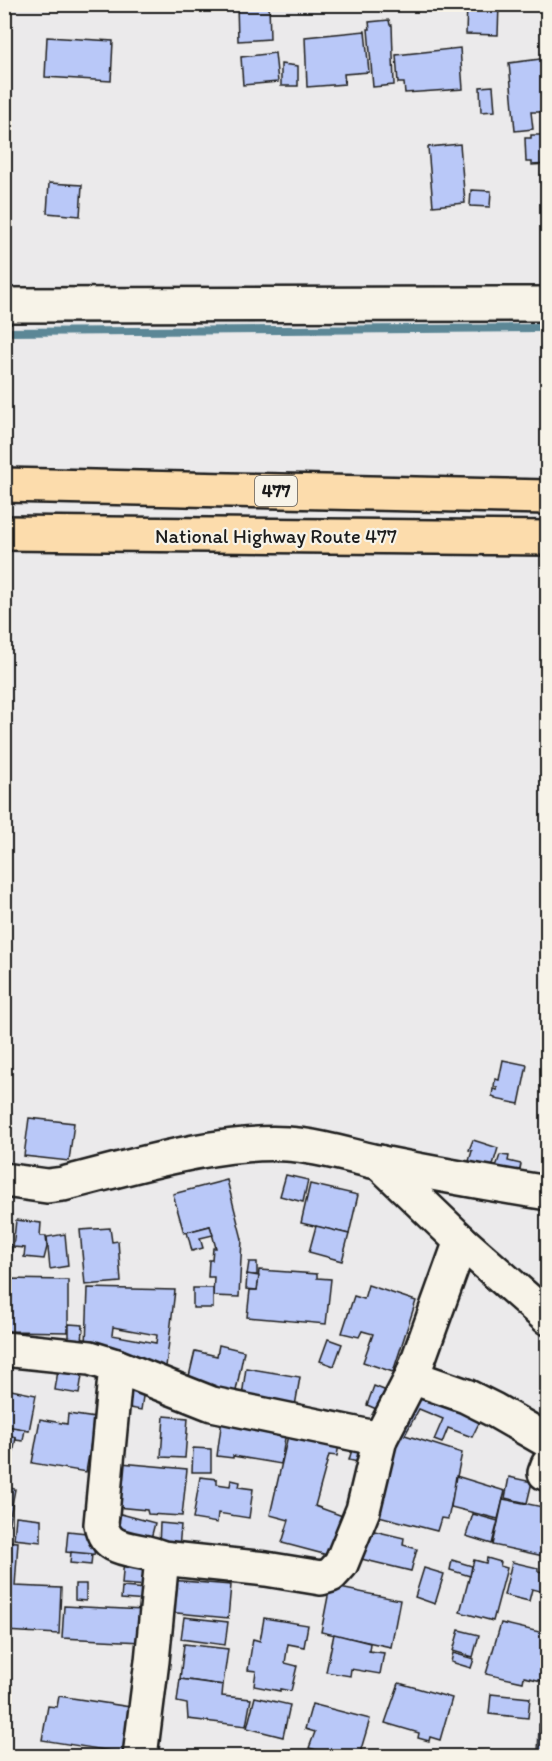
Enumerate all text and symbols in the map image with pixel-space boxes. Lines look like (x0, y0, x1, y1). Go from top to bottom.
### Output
road number: 477 (255, 476, 297, 506)
street label: National Highway Route 477 (155, 524, 397, 548)

